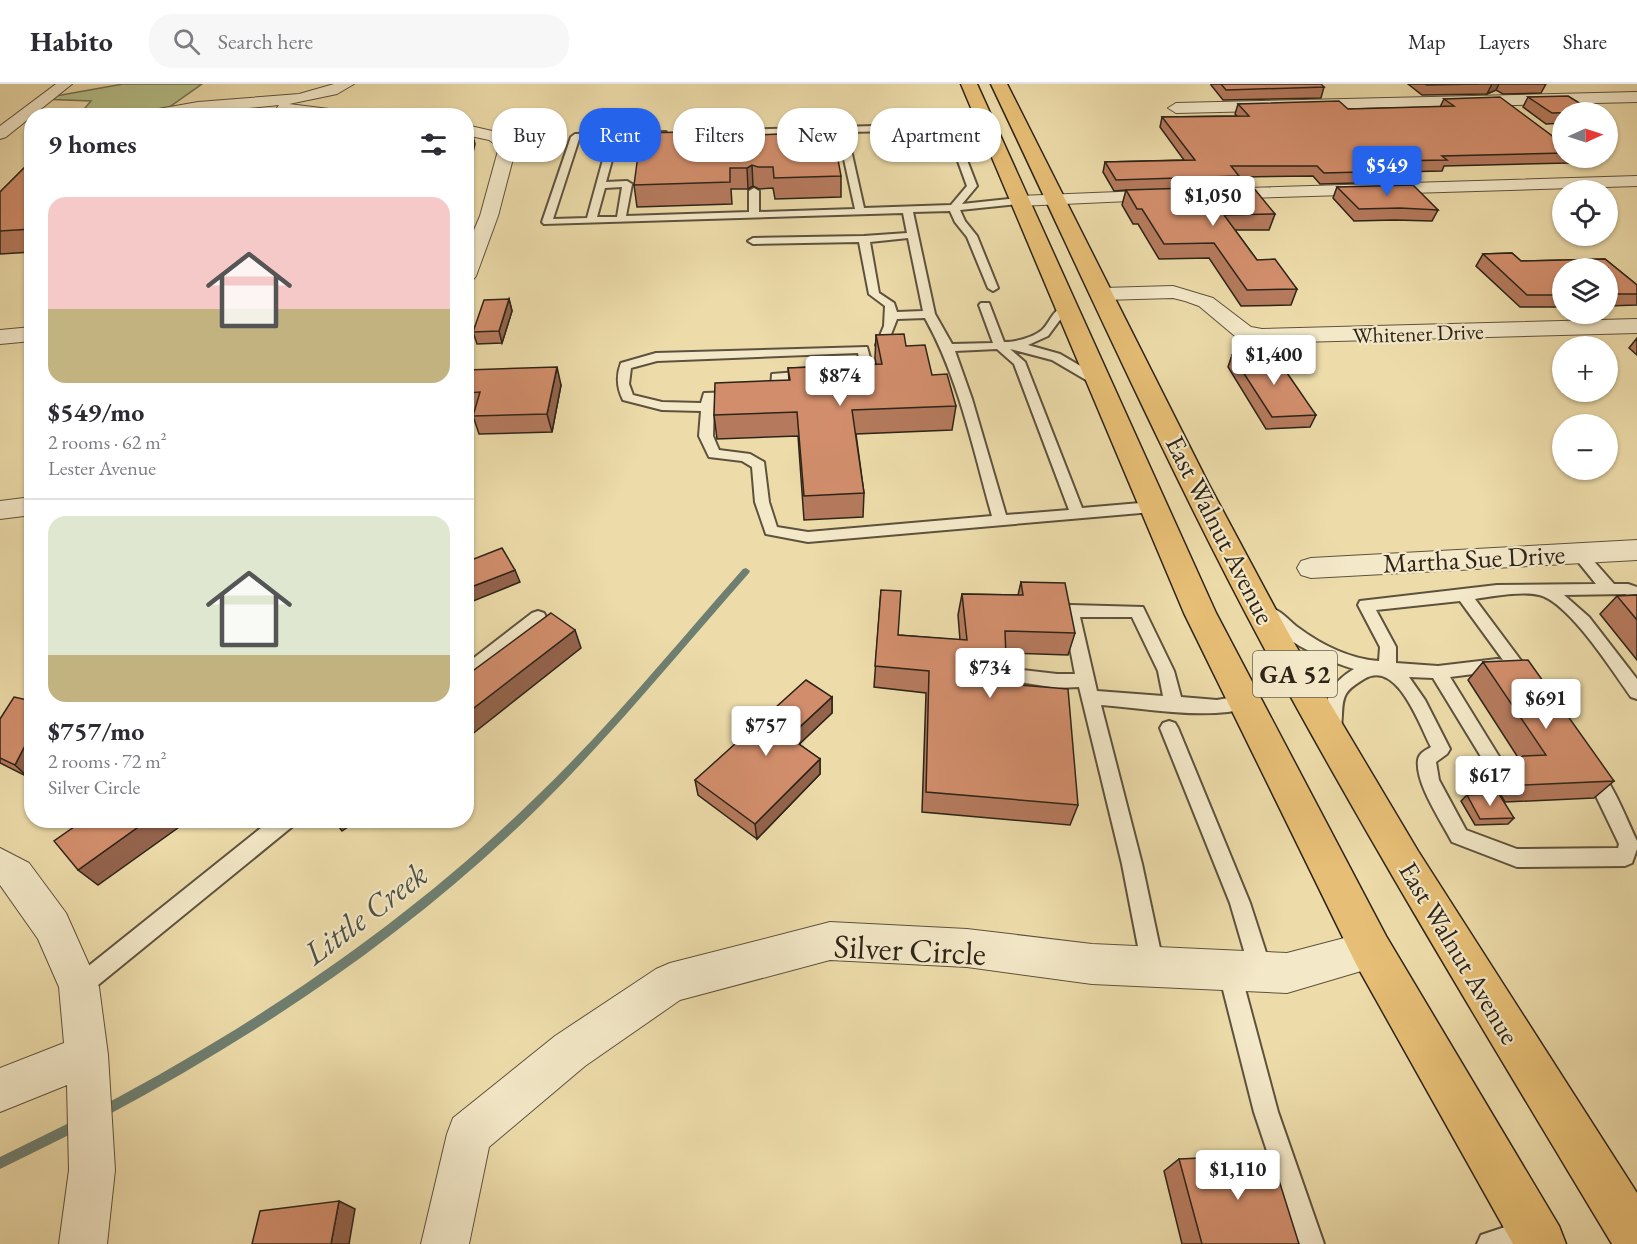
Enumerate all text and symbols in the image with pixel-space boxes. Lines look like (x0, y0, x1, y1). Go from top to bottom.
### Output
search box (149, 14, 569, 68)
text: Habito (30, 23, 113, 59)
icon: search (170, 25, 203, 58)
text: Search here (218, 27, 313, 56)
text: Map (1408, 28, 1446, 55)
text: Layers (1479, 28, 1530, 55)
text: Share (1563, 28, 1607, 55)
north arrow (1552, 102, 1618, 168)
map controls (1552, 102, 1618, 480)
chip: Buy (492, 108, 567, 162)
chip: Rent (579, 108, 661, 162)
chip: Filters (673, 108, 765, 162)
chip: New (777, 108, 858, 162)
chip: Apartment (870, 108, 1001, 162)
text: 9 homes (48, 127, 137, 161)
icon: filters (417, 128, 450, 161)
pin: $549 (1351, 146, 1423, 197)
text: $549 (1367, 152, 1407, 178)
pin: $1,050 (1164, 176, 1262, 227)
button: locate (1552, 180, 1618, 246)
text: $1,050 (1185, 182, 1241, 208)
icon: home (195, 236, 303, 344)
button: layers (1552, 258, 1618, 324)
street label: Whitener Drive (1352, 317, 1485, 350)
pin: $1,400 (1225, 335, 1323, 386)
button: + (1552, 336, 1618, 402)
text: $1,400 (1246, 341, 1302, 367)
pin: $874 (804, 356, 876, 407)
text: $874 (820, 362, 860, 388)
text: $549/mo (48, 395, 144, 429)
button: − (1552, 414, 1618, 480)
text: 2 rooms · 62 m² (48, 429, 167, 455)
street label: East Walnut Avenue (1158, 430, 1283, 630)
text: Lester Avenue (48, 455, 156, 481)
street label: Martha Sue Drive (1382, 536, 1566, 581)
icon: home (195, 555, 303, 663)
pin: $734 (954, 648, 1026, 699)
road number: GA 52 (1253, 651, 1337, 697)
text: $734 (970, 654, 1010, 680)
pin: $691 (1510, 679, 1582, 730)
text: $691 (1526, 685, 1566, 711)
pin: $757 (730, 706, 802, 757)
text: $757 (746, 712, 786, 738)
text: $757/mo (48, 714, 144, 748)
text: 2 rooms · 72 m² (48, 748, 167, 774)
pin: $617 (1454, 756, 1526, 807)
text: $617 (1470, 762, 1510, 788)
text: Silver Circle (48, 774, 140, 800)
water label: Little Creek (294, 853, 436, 975)
street label: East Walnut Avenue (1391, 855, 1528, 1051)
street label: Silver Circle (833, 924, 987, 975)
pin: $1,110 (1189, 1150, 1287, 1201)
text: $1,110 (1210, 1156, 1266, 1182)

